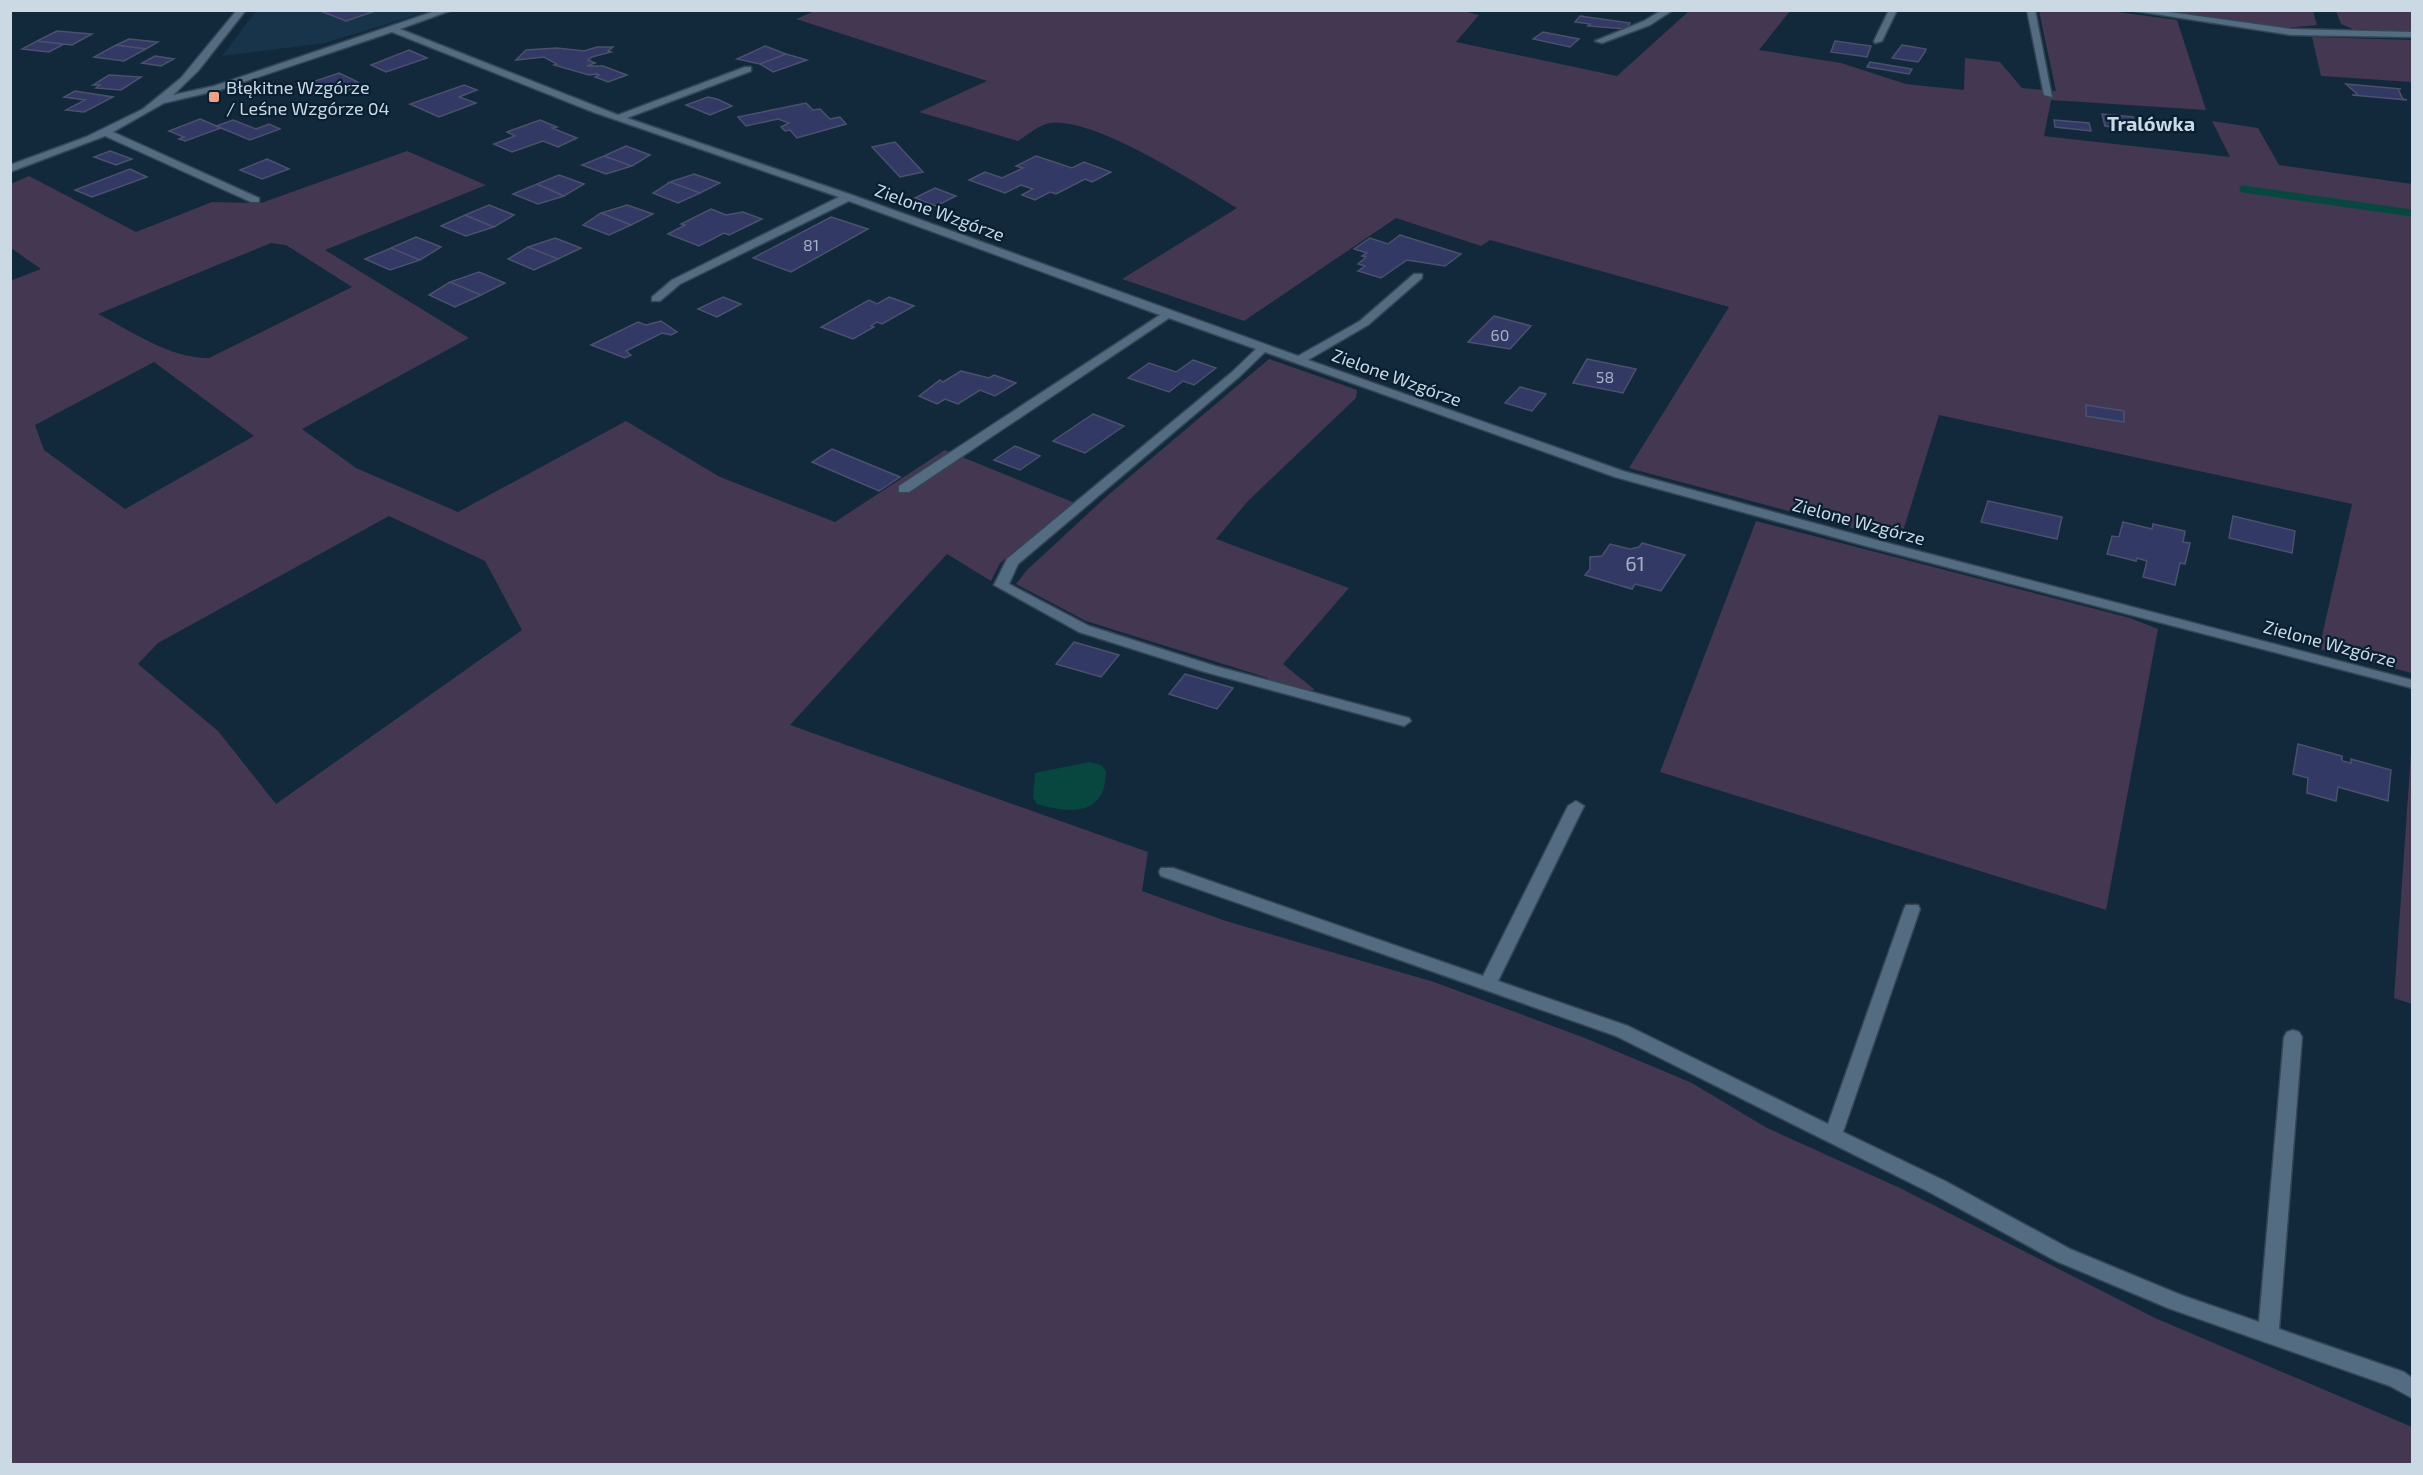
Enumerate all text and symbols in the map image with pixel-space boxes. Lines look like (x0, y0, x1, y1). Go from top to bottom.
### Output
place label: Błękitne Wzgórze / Leśne Wzgórze 04 (226, 76, 390, 119)
marker: Błękitne Wzgórze / Leśne Wzgórze 04 (207, 90, 221, 104)
district label: Tralówka (2107, 111, 2195, 135)
street label: Zielone Wzgórze (872, 178, 1008, 246)
house number: 81 (803, 235, 819, 254)
house number: 60 (1491, 325, 1509, 344)
street label: Zielone Wzgórze (1329, 343, 1465, 411)
house number: 58 (1596, 367, 1614, 386)
street label: Zielone Wzgórze (1790, 493, 1928, 549)
house number: 61 (1625, 551, 1645, 575)
street label: Zielone Wzgórze (2261, 615, 2399, 671)

